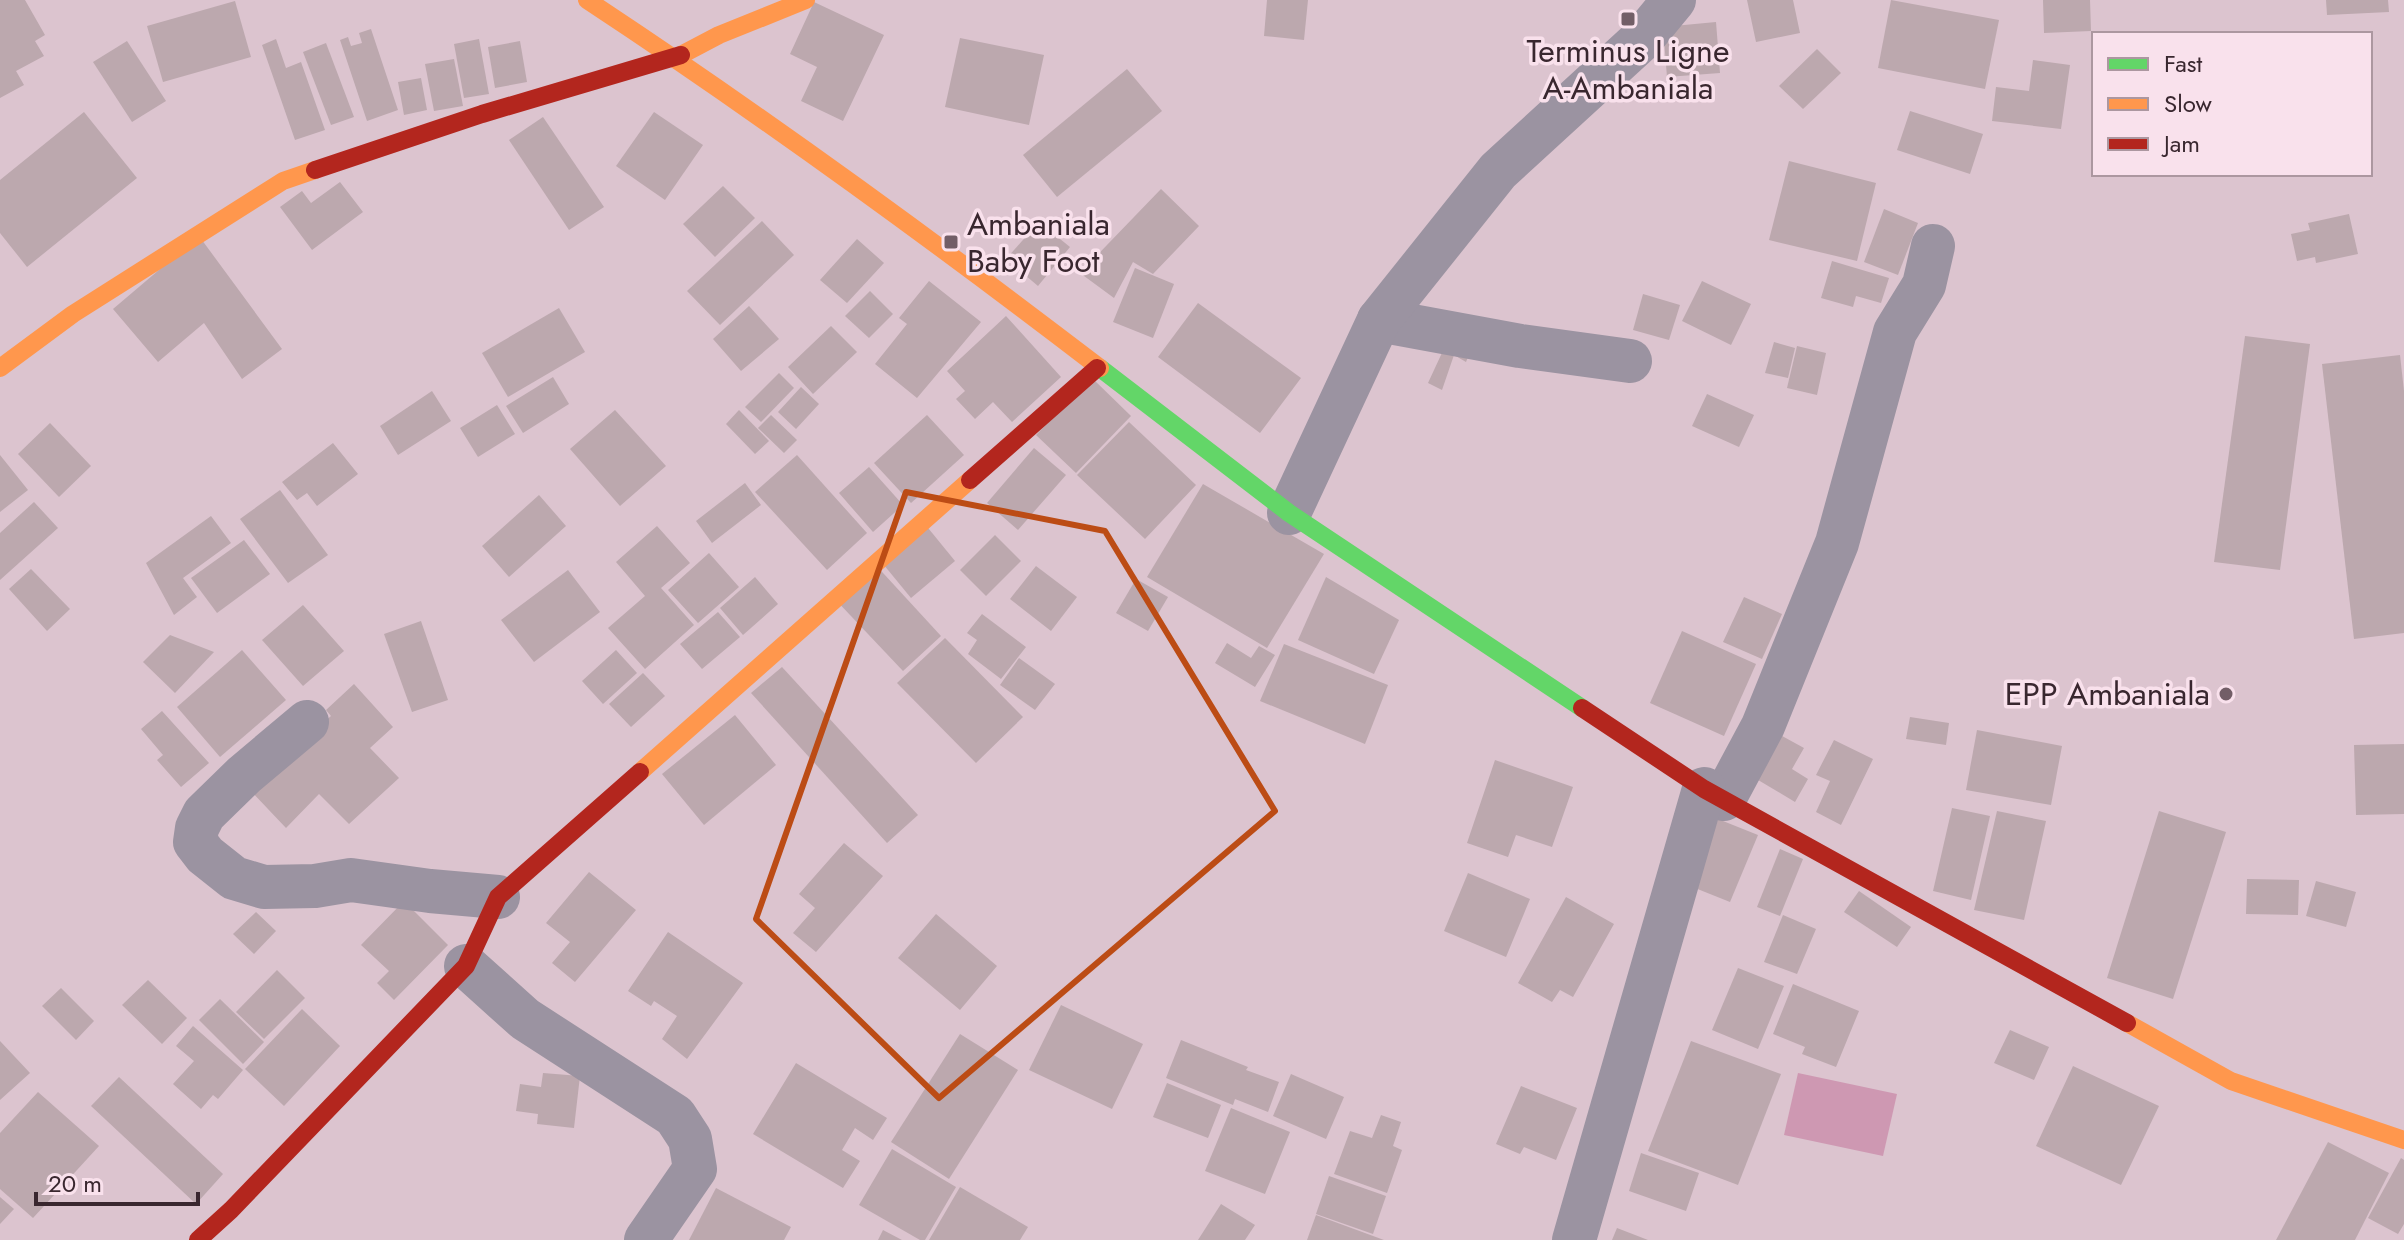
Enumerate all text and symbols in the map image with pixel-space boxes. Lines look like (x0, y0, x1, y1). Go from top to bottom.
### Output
marker: Terminus Ligne A-Ambaniala (1619, 10, 1637, 28)
place label: Terminus Ligne A-Ambaniala (1527, 28, 1729, 111)
legend (2092, 32, 2372, 176)
text: Fast (2164, 46, 2202, 81)
text: Slow (2164, 86, 2212, 121)
text: Jam (2161, 126, 2200, 161)
place label: Ambaniala Baby Foot (967, 201, 1110, 284)
marker: Ambaniala Baby Foot (942, 233, 960, 251)
place label: EPP Ambaniala (2005, 671, 2210, 717)
marker: EPP Ambaniala (2217, 685, 2235, 703)
scale bar (36, 1156, 198, 1206)
text: 20 m (48, 1166, 102, 1201)

